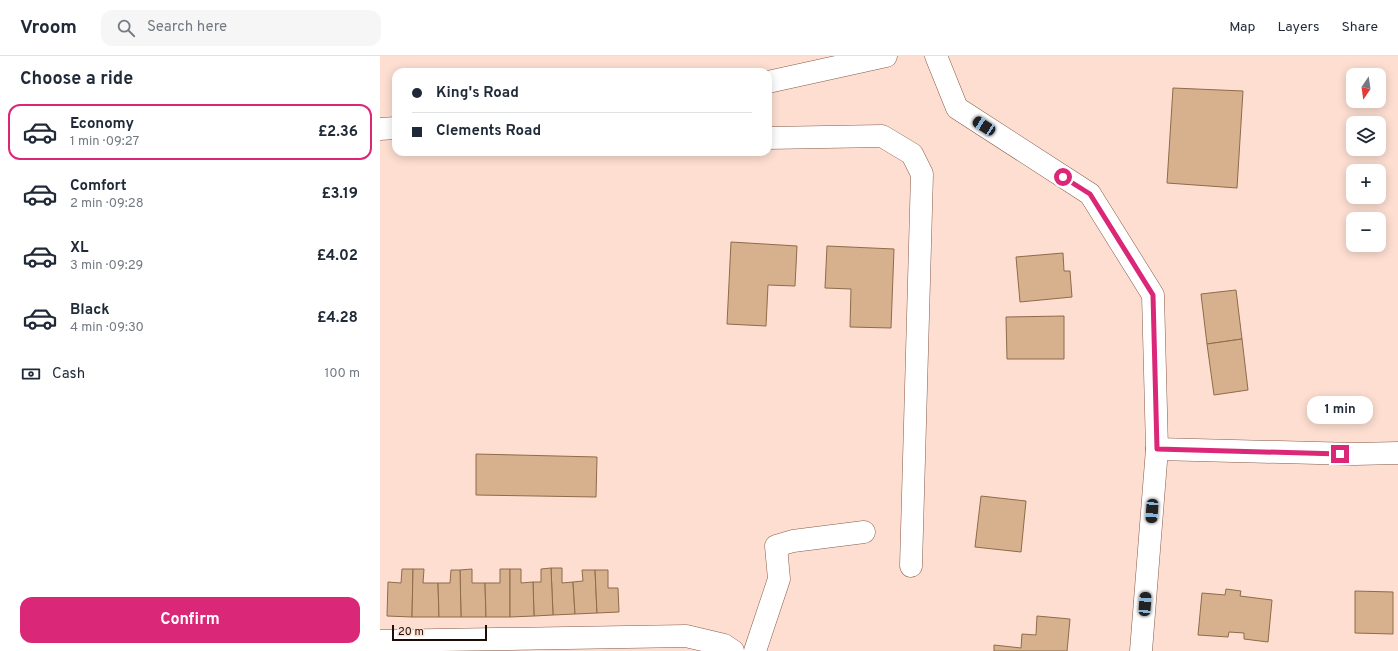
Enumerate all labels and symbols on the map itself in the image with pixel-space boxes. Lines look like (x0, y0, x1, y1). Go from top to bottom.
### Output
north arrow (1346, 68, 1386, 108)
car (971, 114, 997, 138)
route start (1054, 168, 1072, 186)
callout: 1 min (1307, 396, 1373, 424)
route end (1331, 445, 1349, 463)
car (1145, 499, 1159, 523)
car (1138, 592, 1152, 616)
scale bar (392, 623, 487, 642)

